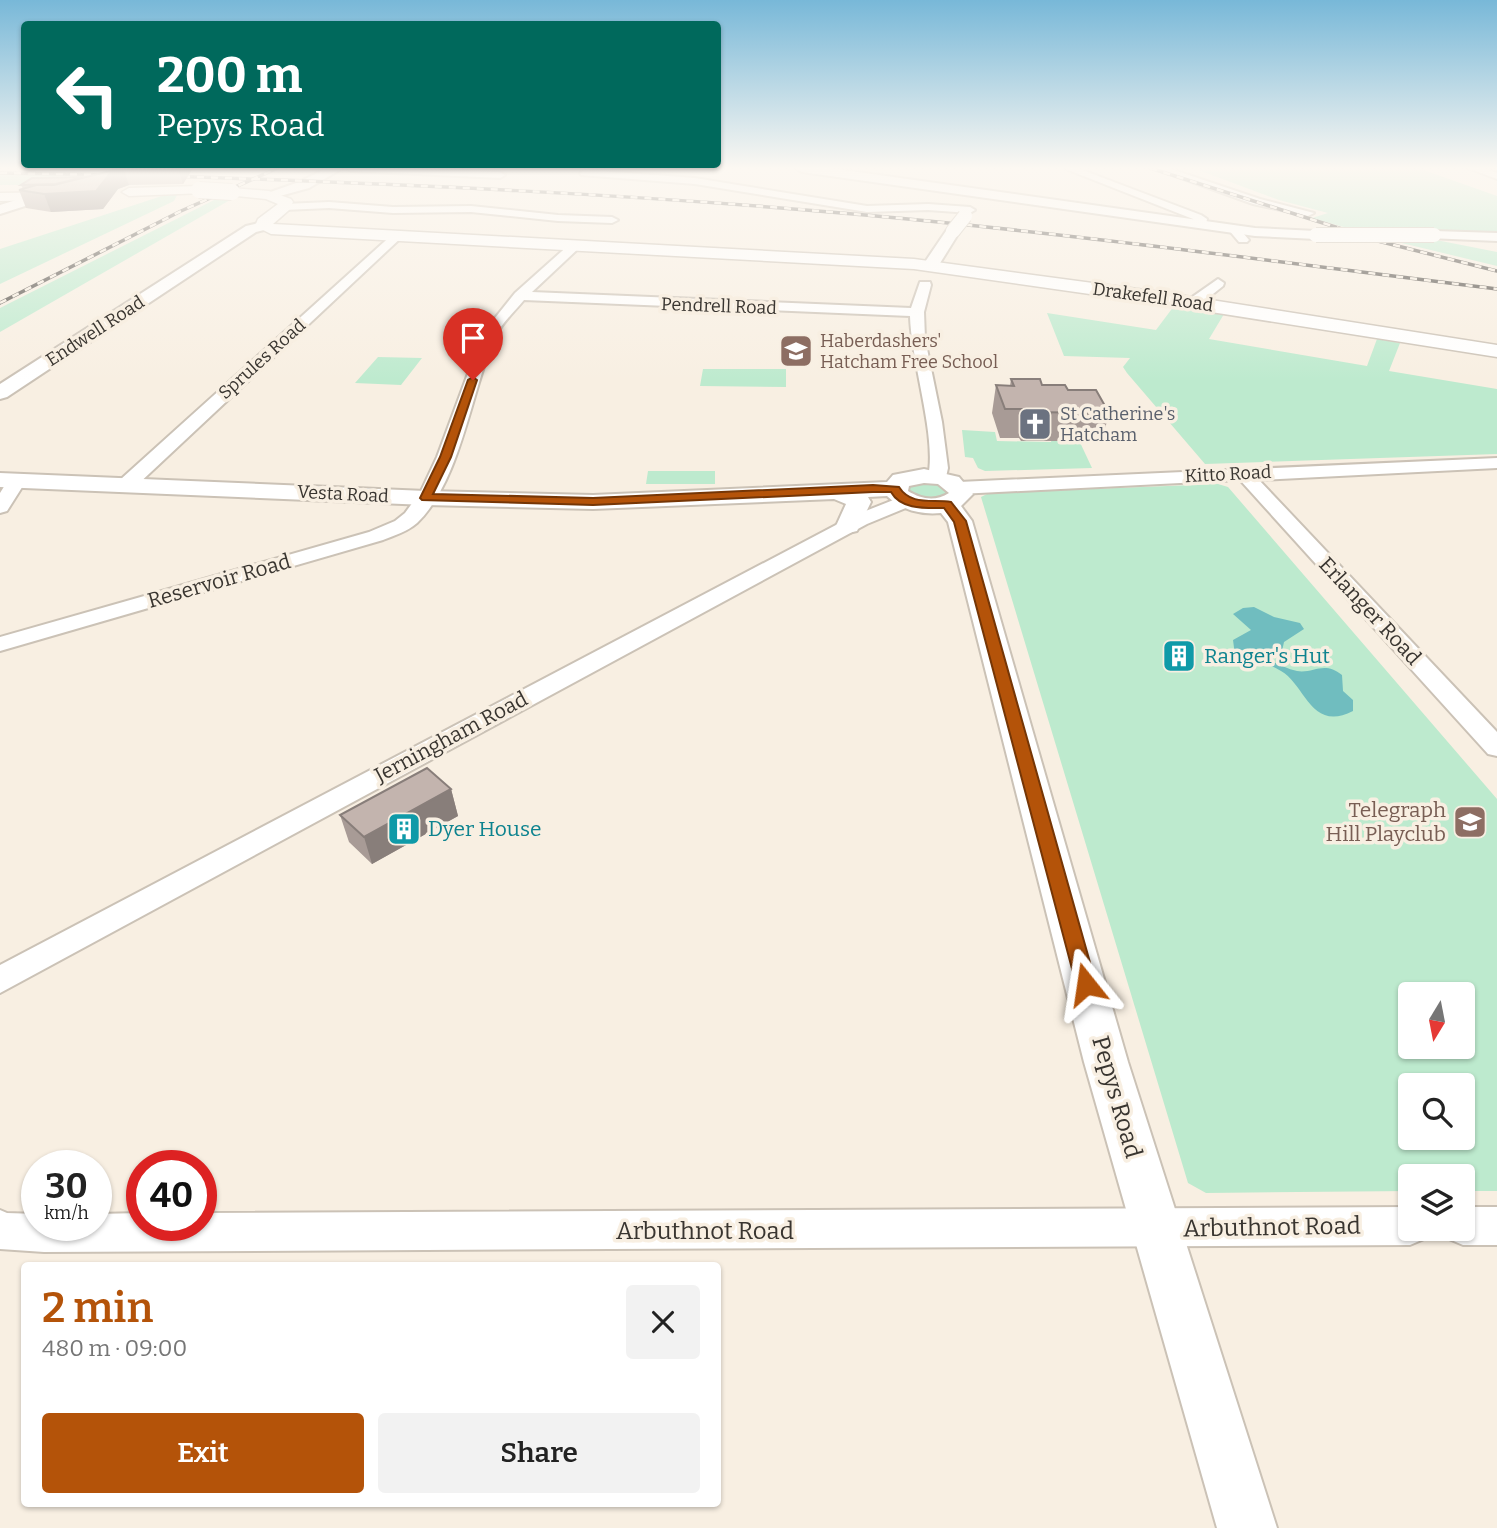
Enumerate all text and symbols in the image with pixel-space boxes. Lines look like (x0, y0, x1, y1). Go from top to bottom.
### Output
text: 200 m (157, 46, 302, 105)
icon: left (42, 49, 133, 140)
text: Pepys Road (157, 106, 325, 144)
street label: Drakefell Road (1091, 278, 1215, 316)
street label: Endwell Road (42, 291, 149, 371)
street label: Pendrell Road (661, 293, 778, 319)
pin (443, 308, 503, 380)
street label: Sprules Road (214, 314, 310, 404)
icon: arrive (454, 319, 492, 357)
place label: Haberdashers' Hatcham Free School (820, 330, 998, 373)
school or university icon: Haberdashers' Hatcham Free School (777, 332, 815, 370)
place label: St Catherine's Hatcham (1060, 403, 1175, 446)
church icon: St Catherine's Hatcham (1016, 405, 1054, 443)
street label: Kitto Road (1184, 461, 1272, 487)
street label: Vesta Road (297, 481, 390, 507)
street label: Reservoir Road (144, 548, 294, 614)
street label: Erlanger Road (1313, 552, 1427, 670)
building icon: Ranger's Hut (1160, 637, 1198, 675)
place label: Ranger's Hut (1204, 643, 1330, 669)
street label: Jerningham Road (369, 686, 532, 789)
place label: Telegraph Hill Playclub (1326, 797, 1446, 847)
school or university icon: Telegraph Hill Playclub (1451, 803, 1489, 841)
building icon: Dyer House (385, 810, 423, 848)
place label: Dyer House (428, 816, 541, 842)
position arrow (1049, 947, 1123, 1021)
north arrow (1398, 982, 1475, 1059)
map controls (1398, 982, 1475, 1241)
street label: Pepys Road (1086, 1033, 1148, 1161)
button: search (1398, 1073, 1475, 1150)
speed limit sign: 40 (126, 1150, 217, 1241)
button: layers (1398, 1164, 1475, 1241)
text: 30 (45, 1165, 88, 1207)
text: km/h (44, 1202, 89, 1224)
street label: Arbuthnot Road (1183, 1211, 1361, 1243)
street label: Arbuthnot Road (616, 1217, 794, 1245)
text: 2 min (42, 1283, 153, 1333)
button: close (626, 1285, 700, 1359)
text: 480 m · 09:00 (42, 1334, 187, 1362)
button: Exit (42, 1413, 364, 1493)
button: Share (378, 1413, 700, 1493)

